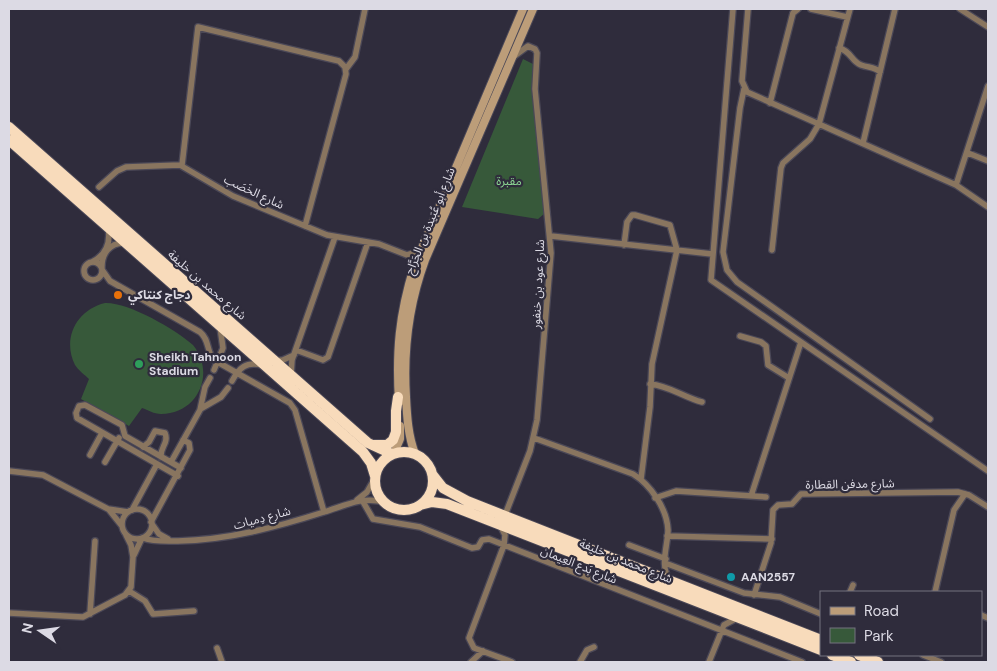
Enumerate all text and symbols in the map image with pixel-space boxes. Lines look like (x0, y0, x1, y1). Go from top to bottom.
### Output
street label: شارع أبو عُبَيدة بن الجَرَّاح (401, 165, 460, 277)
street label: شارع الخَصَب (221, 171, 287, 214)
park label: مقبرة (496, 173, 522, 189)
street label: شارع عود بن خنفور (528, 239, 549, 330)
street label: شارع محمد بن خليفة (164, 246, 250, 324)
place label: دجاج كنتاكي (128, 287, 190, 305)
marker: دجاج كنتاكي (112, 289, 124, 301)
place label: Sheikh Tahnoon Stadium (149, 349, 241, 379)
marker: Sheikh Tahnoon Stadium (133, 358, 145, 370)
street label: شارع مدفن القطارة (805, 475, 895, 494)
street label: شارع دِميات (232, 503, 293, 534)
street label: شارع محمد بن خليفة (577, 535, 675, 588)
street label: شارع بَدع العِيمان (538, 542, 619, 588)
place label: AAN2557 (741, 569, 796, 585)
marker: AAN2557 (725, 571, 737, 583)
legend (820, 591, 982, 656)
text: Road (864, 601, 899, 621)
north arrow (15, 606, 65, 656)
text: N (17, 621, 37, 635)
text: Park (864, 626, 894, 646)

